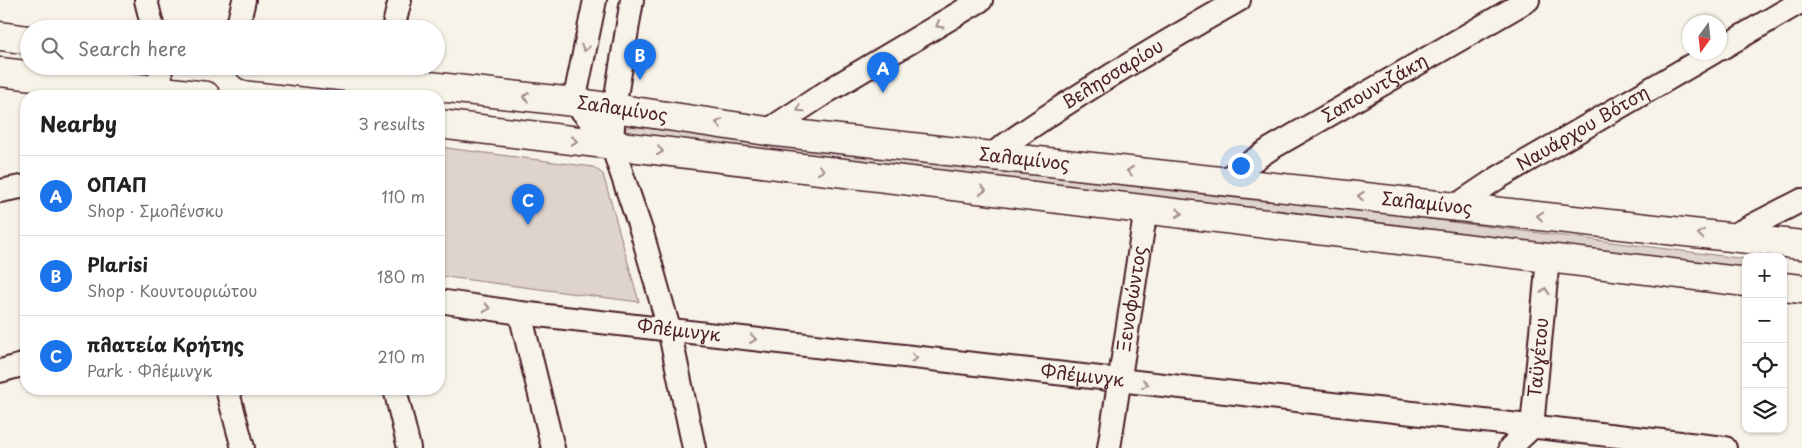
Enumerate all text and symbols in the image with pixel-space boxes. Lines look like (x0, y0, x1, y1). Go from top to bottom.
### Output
north arrow (1682, 15, 1727, 60)
one-way arrow (935, 18, 944, 28)
search box (20, 20, 445, 75)
street label: Βελησσαρίου (1056, 32, 1168, 115)
icon: search (38, 34, 66, 62)
text: Search here (78, 34, 187, 62)
pin: B (624, 39, 656, 80)
one-way arrow (580, 43, 591, 52)
street label: Σαπουντζάκη (1316, 46, 1432, 128)
pin: A (867, 52, 899, 93)
street label: Ναυάρχου Βότση (1511, 78, 1654, 176)
street label: Σαλαμίνος (576, 88, 670, 128)
one-way arrow (521, 92, 529, 103)
one-way arrow (796, 103, 805, 112)
text: Nearby (40, 107, 117, 139)
text: 3 results (358, 111, 425, 135)
one-way arrow (714, 119, 723, 129)
one-way arrow (570, 135, 578, 146)
street label: Σαλαμίνος (978, 139, 1071, 176)
one-way arrow (656, 145, 664, 156)
your location (1228, 153, 1254, 179)
one-way arrow (818, 164, 826, 175)
one-way arrow (1126, 166, 1134, 177)
text: ΟΠΑΠ (87, 170, 147, 198)
text: A (50, 184, 62, 208)
text: 110 m (382, 184, 425, 208)
pin: C (512, 184, 544, 225)
one-way arrow (979, 184, 987, 195)
street label: Σαλαμίνος (1380, 184, 1474, 221)
one-way arrow (1357, 191, 1365, 202)
text: Shop · Σμολένσκυ (87, 198, 224, 222)
one-way arrow (1174, 208, 1183, 218)
one-way arrow (1536, 211, 1544, 222)
one-way arrow (1697, 229, 1705, 240)
street label: Ξενοφώντος (1109, 244, 1152, 353)
text: Plarisi (87, 250, 148, 278)
map controls (1742, 253, 1787, 433)
button: + (1742, 253, 1787, 298)
text: B (51, 264, 61, 288)
text: 180 m (377, 264, 425, 288)
text: Shop · Κουντουριώτου (87, 278, 257, 302)
one-way arrow (1539, 287, 1550, 295)
button: − (1742, 298, 1787, 343)
one-way arrow (483, 303, 491, 313)
street label: Φλέμινγκ (636, 311, 723, 347)
street label: Ταϋγέτου (1520, 316, 1554, 399)
text: πλατεία Κρήτης (87, 330, 244, 358)
one-way arrow (749, 333, 757, 344)
button: locate (1742, 343, 1787, 388)
text: C (50, 344, 62, 368)
text: 210 m (377, 344, 425, 368)
one-way arrow (910, 352, 918, 363)
street label: Φλέμινγκ (1039, 356, 1126, 393)
text: Park · Φλέμινγκ (87, 358, 213, 382)
one-way arrow (1141, 378, 1149, 389)
button: layers (1742, 388, 1787, 433)

